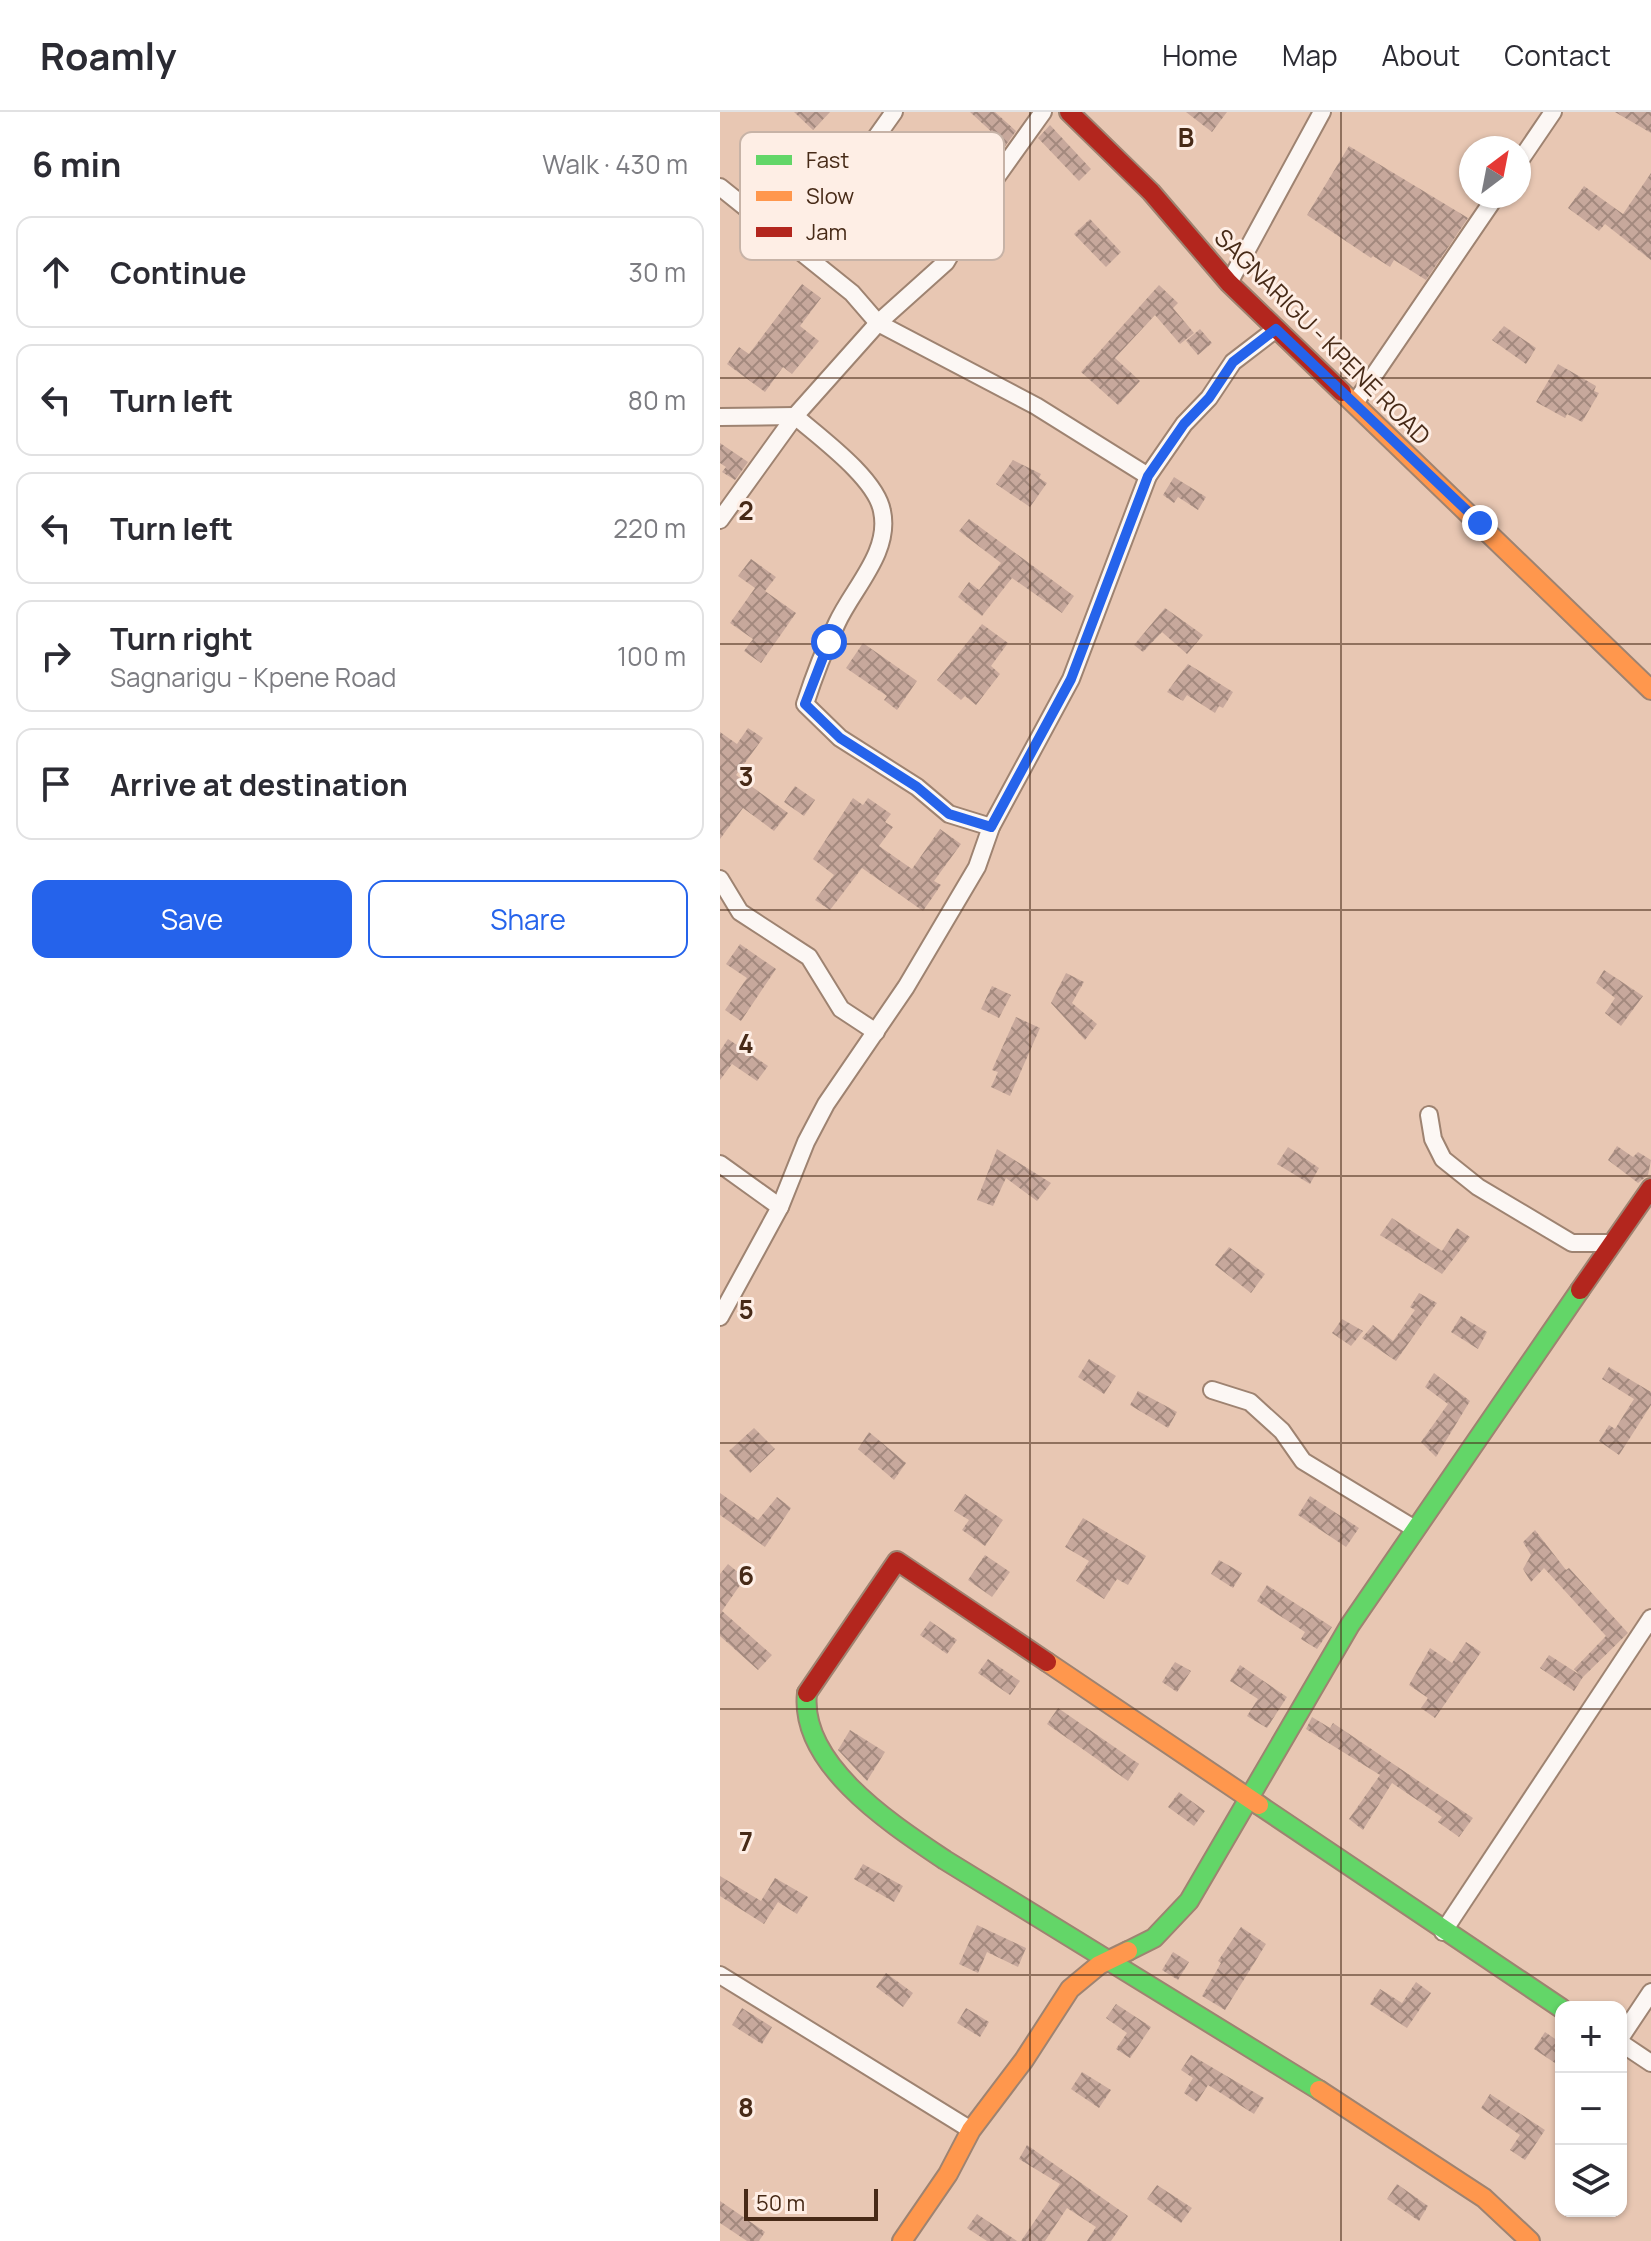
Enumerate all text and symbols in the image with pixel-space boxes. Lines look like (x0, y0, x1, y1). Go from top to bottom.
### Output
text: Roamly (40, 29, 177, 81)
text: Home (1162, 36, 1238, 74)
text: Map (1282, 36, 1338, 74)
text: About (1382, 36, 1460, 74)
text: Contact (1504, 36, 1611, 74)
text: B (1178, 119, 1194, 155)
legend (740, 132, 1004, 260)
north arrow (1459, 136, 1531, 208)
text: 6 min (32, 141, 121, 187)
text: Fast (806, 145, 849, 175)
text: Walk · 430 m (542, 146, 688, 182)
text: Slow (806, 181, 854, 211)
text: Jam (806, 217, 847, 247)
street label: SAGNARIGU - KPENE ROAD (1208, 221, 1438, 451)
icon: ahead (34, 250, 78, 294)
text: Continue (110, 252, 246, 293)
text: 30 m (629, 254, 686, 290)
icon: left (34, 378, 78, 422)
text: Turn left (110, 380, 233, 421)
text: 80 m (628, 382, 686, 418)
text: 2 (738, 492, 754, 528)
route end (1462, 505, 1498, 541)
icon: left (34, 506, 78, 550)
text: Turn left (110, 508, 233, 549)
text: 220 m (613, 510, 686, 546)
text: Turn right (110, 618, 253, 659)
route start (811, 624, 847, 660)
icon: right (34, 634, 78, 678)
text: 100 m (617, 638, 686, 674)
text: Sagnarigu - Kpene Road (110, 659, 396, 695)
text: 3 (738, 758, 754, 794)
icon: arrive (34, 762, 78, 806)
text: Arrive at destination (110, 764, 408, 805)
button: Save (32, 880, 352, 958)
button: Share (368, 880, 688, 958)
text: 4 (738, 1025, 754, 1061)
text: 5 (738, 1291, 754, 1327)
text: 6 (738, 1557, 754, 1593)
text: 7 (739, 1823, 753, 1859)
map controls (1555, 2001, 1627, 2217)
button: + (1555, 2001, 1627, 2073)
button: − (1555, 2073, 1627, 2145)
text: 8 (738, 2089, 754, 2125)
button: layers (1555, 2145, 1627, 2217)
scale bar (744, 2185, 878, 2221)
text: 50 m (756, 2188, 805, 2218)

